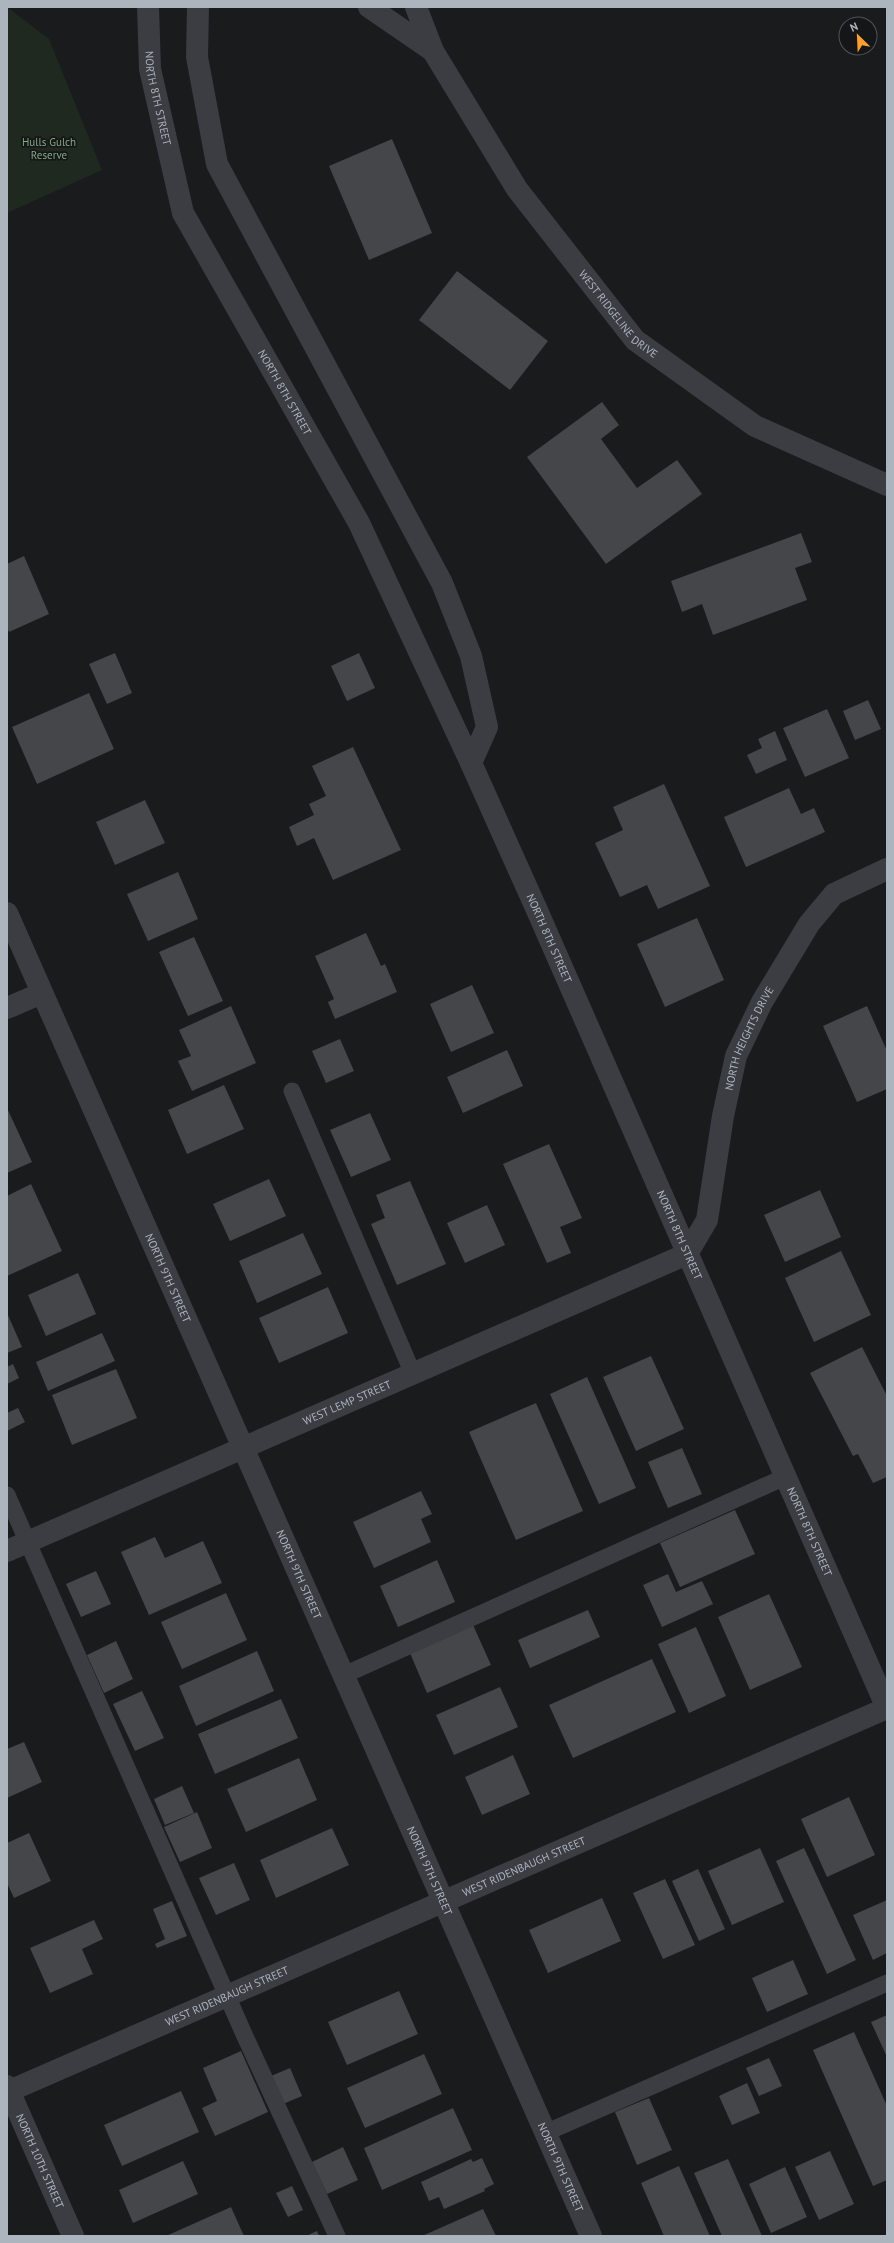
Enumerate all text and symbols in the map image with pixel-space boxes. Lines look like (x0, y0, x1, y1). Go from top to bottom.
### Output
north arrow (838, 16, 878, 56)
text: N (848, 19, 860, 35)
street label: NORTH 8TH STREET (142, 51, 174, 147)
park label: Hulls Gulch Reserve (22, 135, 76, 162)
street label: WEST RIDGELINE DRIVE (576, 267, 661, 361)
street label: NORTH 8TH STREET (255, 347, 315, 438)
street label: NORTH 8TH STREET (523, 891, 575, 985)
street label: NORTH HEIGHTS DRIVE (722, 984, 777, 1092)
street label: NORTH 8TH STREET (654, 1188, 705, 1282)
street label: NORTH 9TH STREET (142, 1231, 194, 1325)
street label: WEST LEMP STREET (301, 1377, 393, 1428)
street label: NORTH 8TH STREET (784, 1485, 835, 1578)
street label: NORTH 9TH STREET (273, 1528, 325, 1621)
street label: NORTH 9TH STREET (404, 1824, 456, 1918)
street label: WEST RIDENBAUGH STREET (460, 1833, 588, 1900)
street label: WEST RIDENBAUGH STREET (163, 1963, 291, 2029)
street label: NORTH 10TH STREET (13, 2111, 67, 2211)
street label: NORTH 9TH STREET (535, 2120, 586, 2214)

